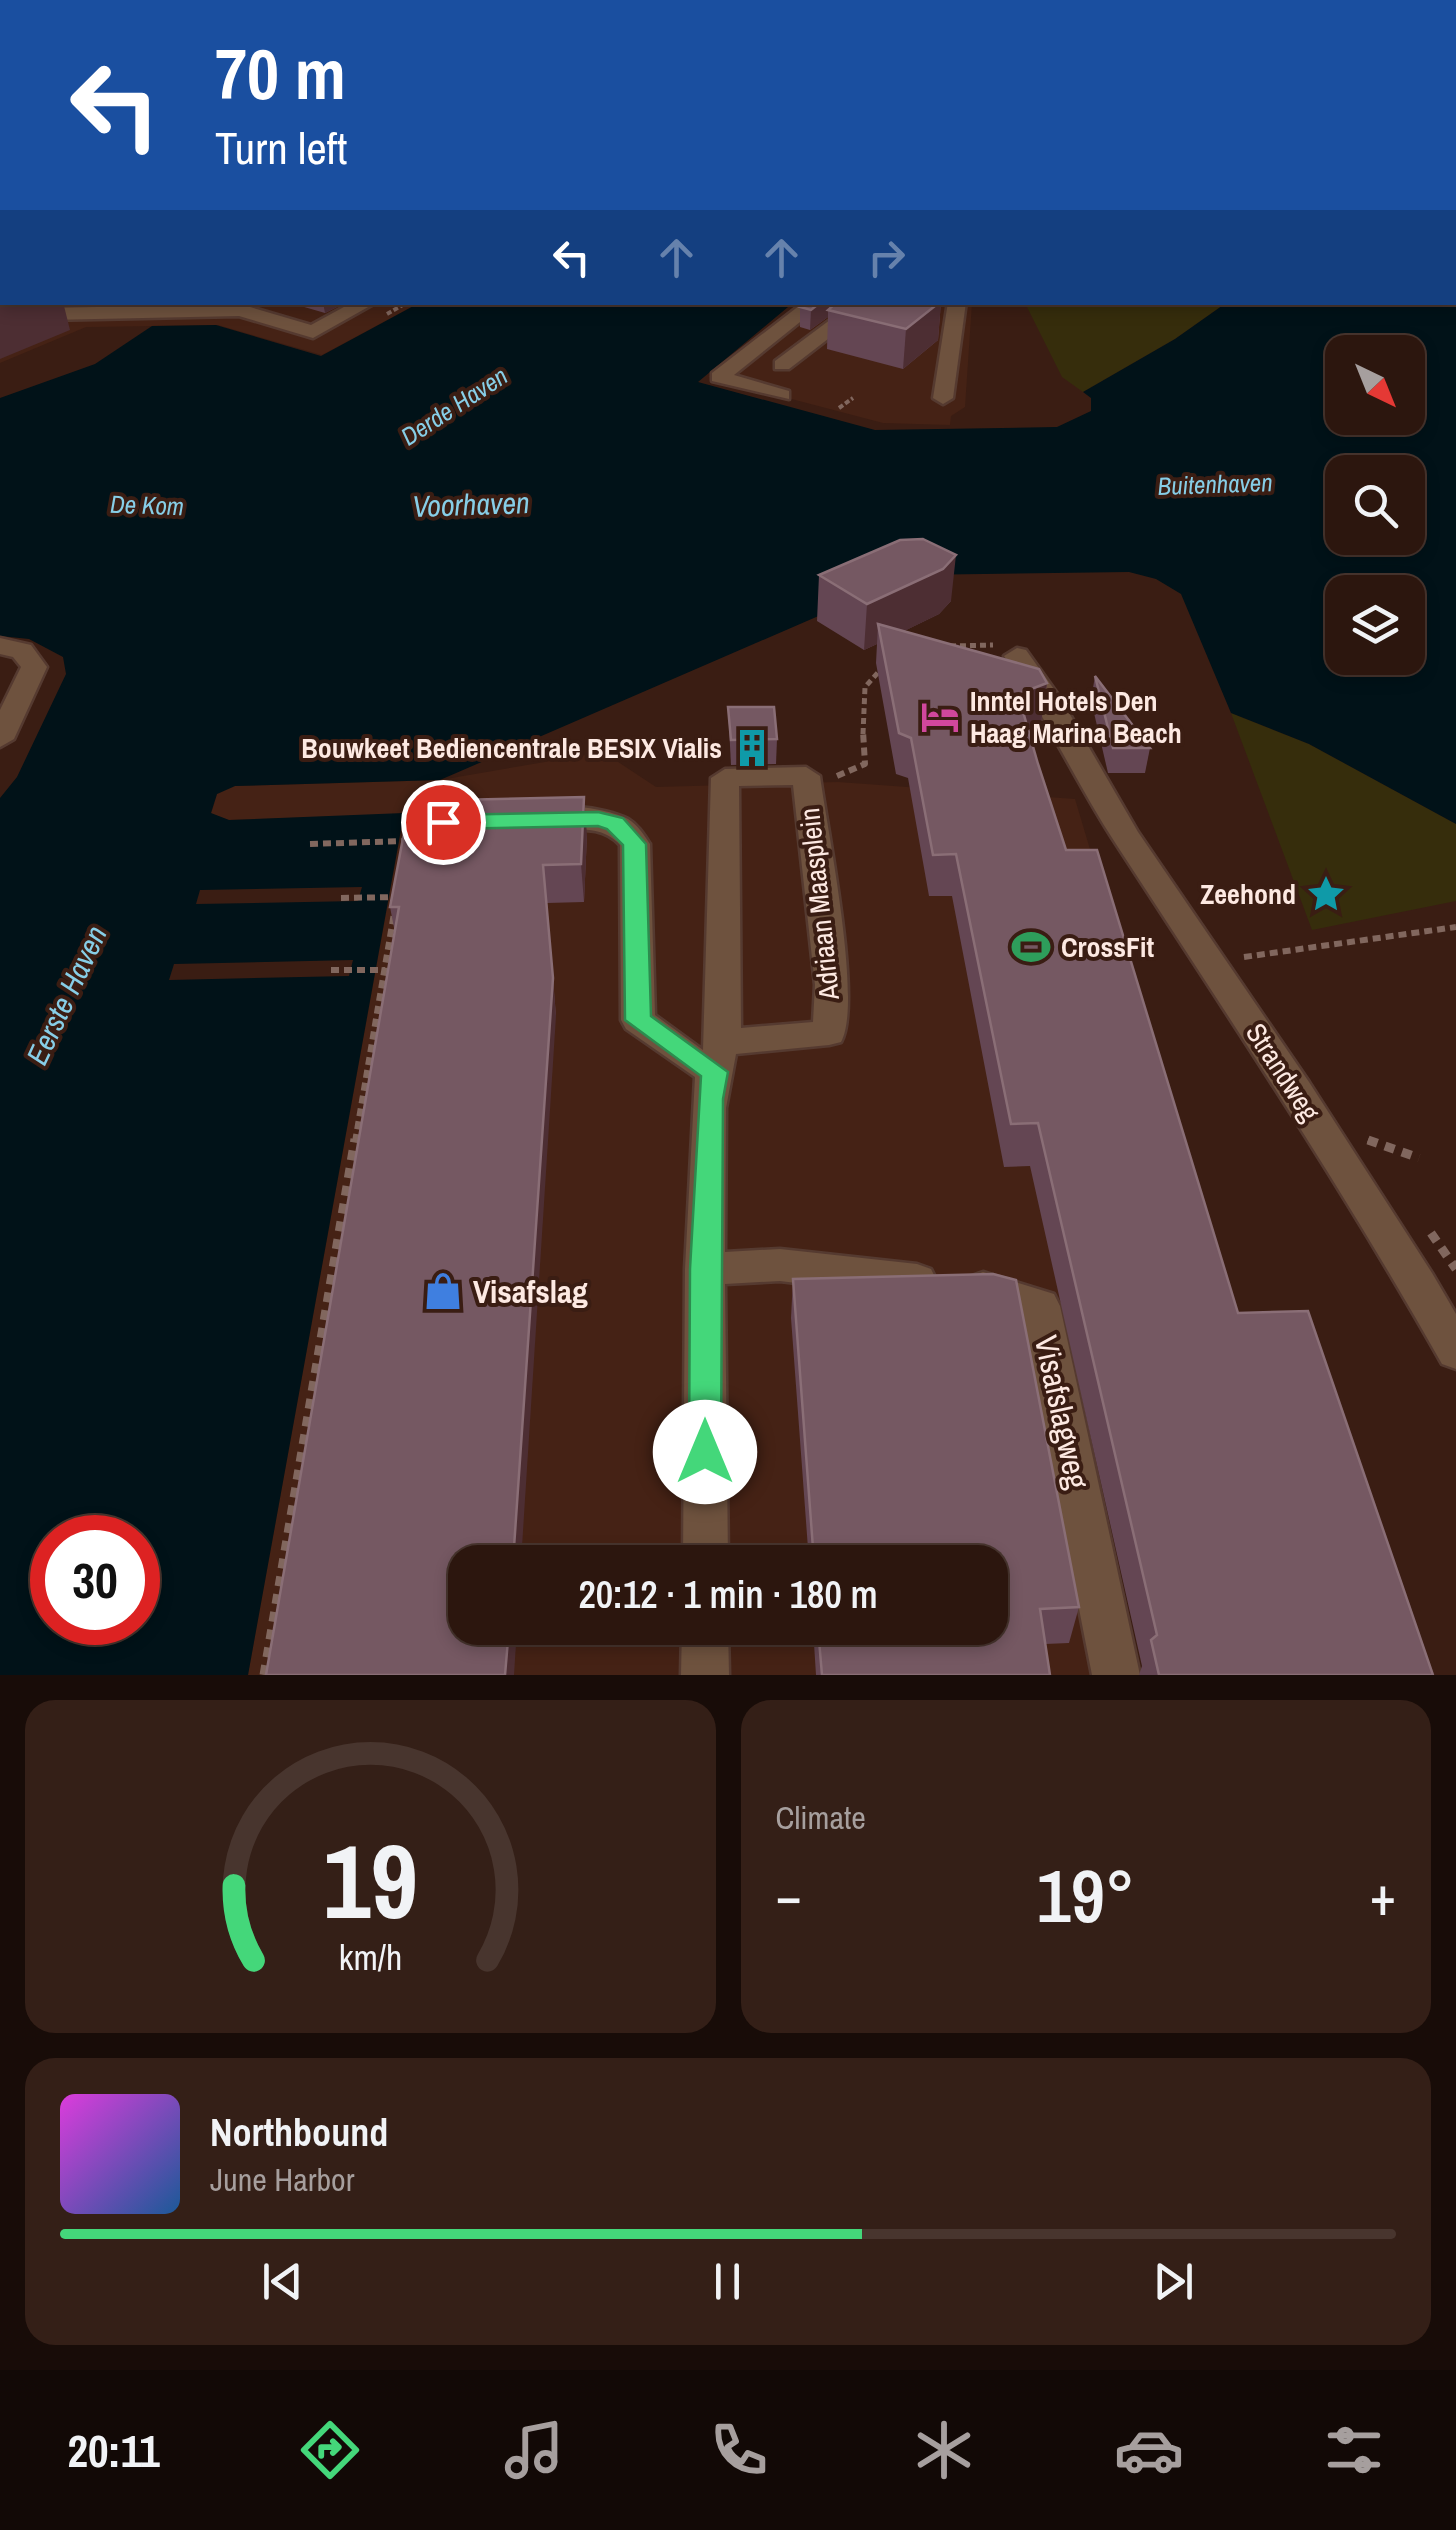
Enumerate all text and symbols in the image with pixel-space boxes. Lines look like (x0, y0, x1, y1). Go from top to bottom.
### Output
text: 70 m (215, 27, 346, 121)
icon: left (50, 40, 180, 170)
text: Turn left (215, 117, 347, 178)
icon: left (544, 230, 599, 285)
icon: ahead (649, 230, 704, 285)
icon: ahead (754, 230, 809, 285)
icon: right (859, 230, 914, 285)
north arrow (1325, 335, 1425, 435)
map controls (1325, 335, 1425, 675)
water label: Derde Haven (394, 359, 514, 453)
button: search (1325, 455, 1425, 555)
water label: Buitenhaven (1157, 465, 1273, 503)
water label: Voorhaven (412, 482, 530, 526)
water label: De Kom (109, 487, 185, 523)
button: layers (1325, 575, 1425, 675)
place label: Inntel Hotels Den Haag Marina Beach (970, 682, 1182, 752)
hotel icon: Inntel Hotels Den Haag Marina Beach (919, 696, 961, 738)
building icon: Bouwkeet Bediencentrale BESIX Vialis (731, 727, 773, 769)
place label: Bouwkeet Bediencentrale BESIX Vialis (301, 729, 722, 767)
pin (401, 780, 486, 865)
icon: arrive (416, 795, 471, 850)
street label: Adriaan Maasplein (790, 806, 848, 1003)
place icon: Zeehond (1305, 873, 1347, 915)
place label: Zeehond (1200, 875, 1296, 913)
water label: Eerste Haven (16, 919, 116, 1071)
sports icon: CrossFit (1010, 926, 1052, 968)
place label: CrossFit (1061, 928, 1154, 966)
street label: Strandweg (1237, 1016, 1329, 1129)
shop icon: Visafslag (422, 1270, 464, 1312)
place label: Visafslag (473, 1270, 588, 1313)
street label: Visafslagweg (1025, 1331, 1099, 1493)
position arrow (653, 1400, 757, 1504)
speed limit sign: 30 (30, 1515, 160, 1645)
text: 20:12 · 1 min · 180 m (578, 1569, 878, 1620)
text: Climate (776, 1796, 866, 1839)
text: 19 (323, 1810, 418, 1950)
text: 19° (1037, 1844, 1135, 1945)
text: − (776, 1858, 802, 1932)
text: + (1370, 1858, 1396, 1932)
text: km/h (338, 1933, 402, 1981)
text: Northbound (210, 2107, 388, 2158)
text: June Harbor (210, 2158, 354, 2201)
icon: previous (255, 2254, 310, 2309)
icon: pause (700, 2254, 755, 2309)
icon: next (1146, 2254, 1201, 2309)
icon: directions (295, 2415, 365, 2485)
icon: music (499, 2415, 569, 2485)
icon: phone (704, 2415, 774, 2485)
icon: climate (909, 2415, 979, 2485)
icon: car (1114, 2415, 1184, 2485)
icon: filters (1319, 2415, 1389, 2485)
text: 20:11 (67, 2420, 160, 2481)

